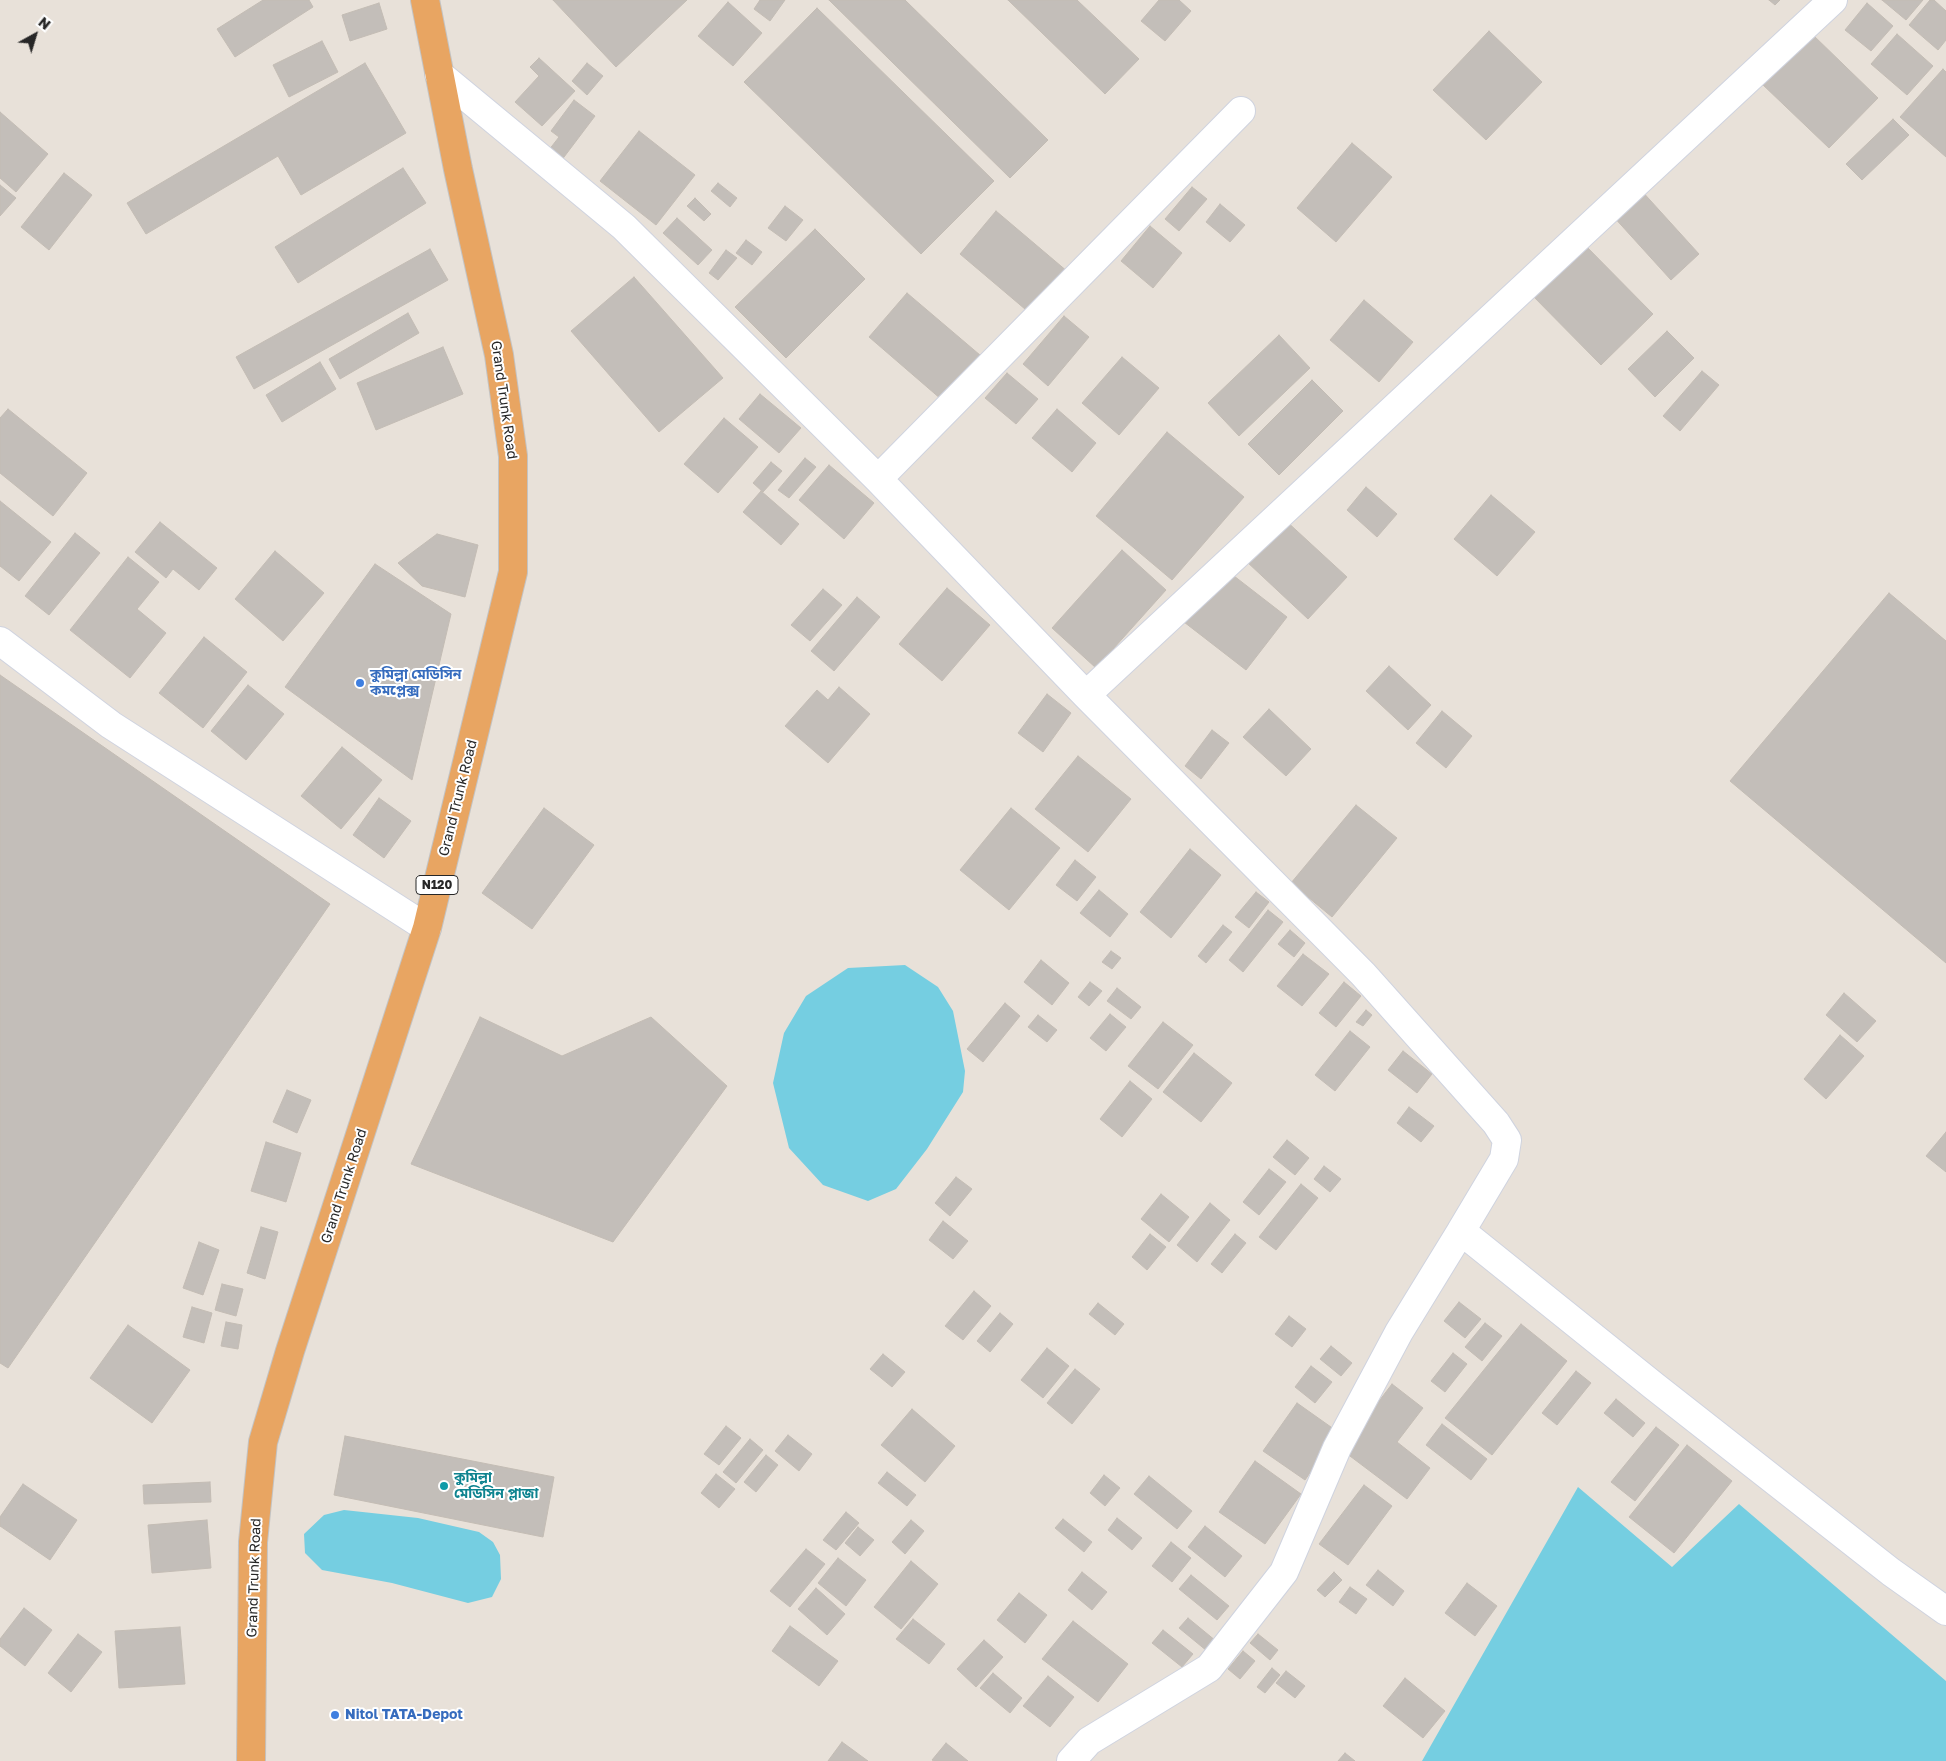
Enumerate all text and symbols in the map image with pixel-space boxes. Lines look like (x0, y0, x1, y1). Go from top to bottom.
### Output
north arrow (10, 10, 60, 60)
text: N (35, 13, 54, 33)
street label: Grand Trunk Road (487, 340, 521, 460)
place label: কুমিল্লা মেডিসিন কমপ্লেক্স (370, 667, 461, 700)
marker: কুমিল্লা মেডিসিন কমপ্লেক্স (354, 677, 366, 689)
street label: Grand Trunk Road (435, 738, 481, 858)
road number: N120 (416, 876, 458, 894)
street label: Grand Trunk Road (318, 1127, 370, 1245)
place label: কুমিল্লা মেডিসিন প্লাজা (454, 1470, 538, 1502)
marker: কুমিল্লা মেডিসিন প্লাজা (438, 1480, 450, 1492)
street label: Grand Trunk Road (244, 1518, 264, 1638)
place label: Nitol TATA-Depot (345, 1707, 463, 1723)
marker: Nitol TATA-Depot (329, 1709, 341, 1721)

